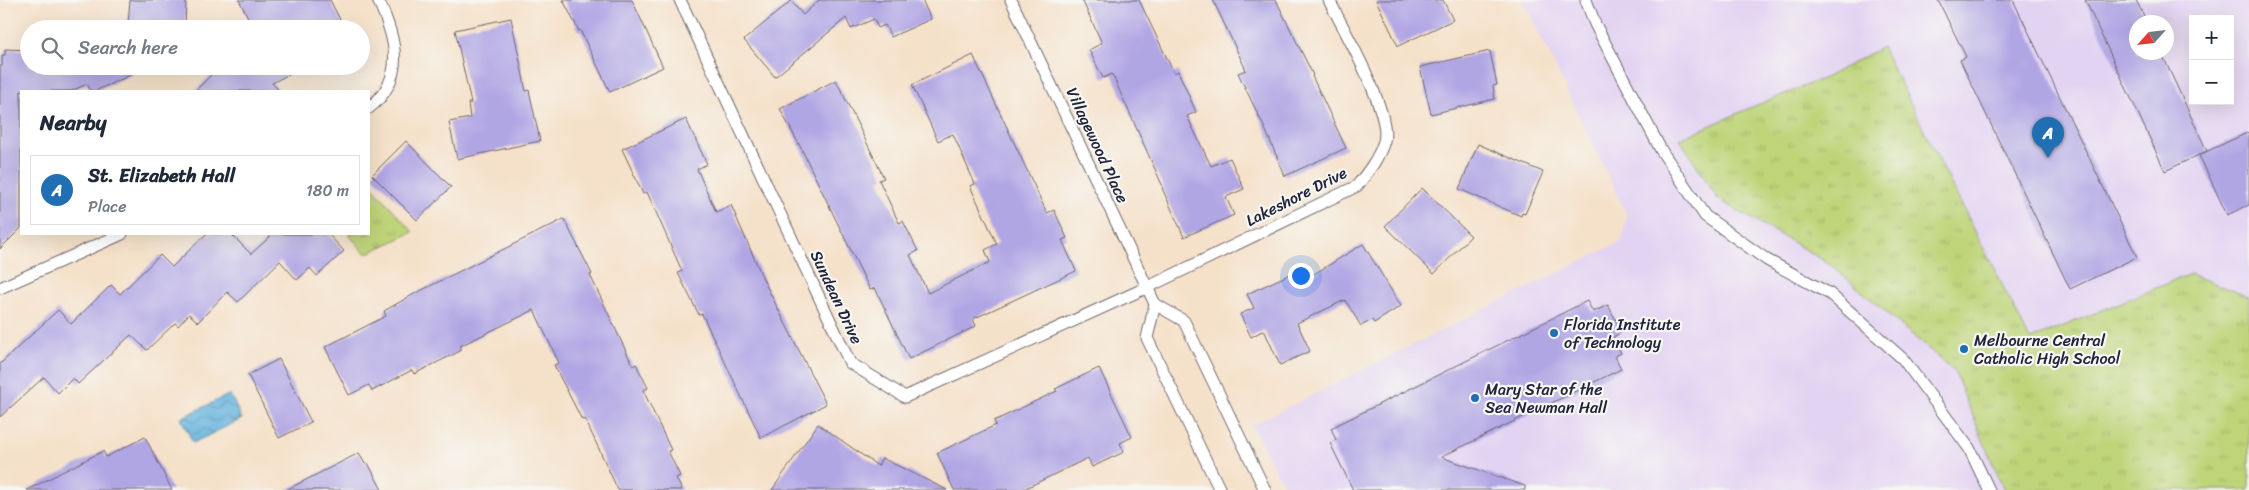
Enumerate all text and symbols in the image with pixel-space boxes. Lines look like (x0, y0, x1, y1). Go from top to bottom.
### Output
north arrow (2129, 15, 2174, 60)
map controls (2189, 15, 2234, 105)
button: + (2189, 15, 2234, 60)
search box (20, 20, 370, 75)
text: Search here (78, 31, 178, 64)
icon: search (38, 34, 66, 62)
button: − (2189, 60, 2234, 105)
street label: Villagewood Place (1058, 82, 1137, 208)
text: Nearby (40, 104, 106, 142)
pin: A (2032, 117, 2064, 158)
street label: Lakeshore Drive (1240, 158, 1352, 234)
text: St. Elizabeth Hall (88, 159, 235, 192)
text: A (52, 176, 62, 205)
text: 180 m (306, 176, 349, 205)
text: Place (88, 192, 127, 221)
street label: Sundean Drive (802, 245, 871, 349)
your location (1288, 263, 1314, 289)
place label: Florida Institute of Technology (1564, 310, 1681, 357)
place label: Melbourne Central Catholic High School (1974, 326, 2121, 373)
marker: Florida Institute of Technology (1548, 327, 1560, 339)
marker: Melbourne Central Catholic High School (1958, 343, 1970, 355)
place label: Mary Star of the Sea Newman Hall (1485, 375, 1608, 422)
marker: Mary Star of the Sea Newman Hall (1469, 392, 1481, 404)

